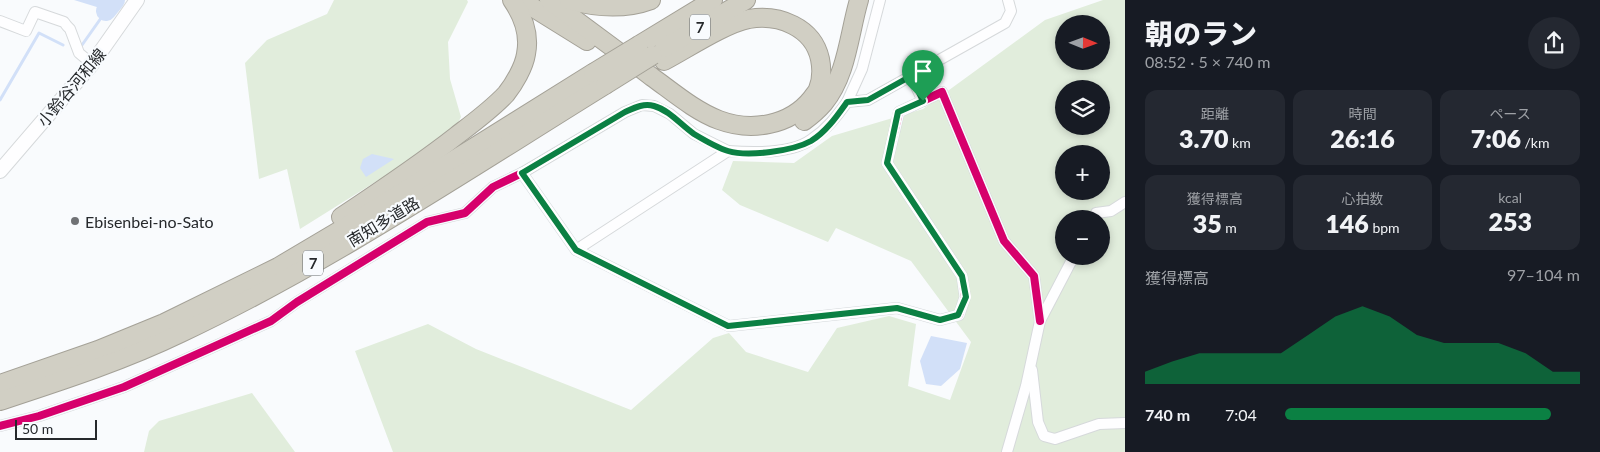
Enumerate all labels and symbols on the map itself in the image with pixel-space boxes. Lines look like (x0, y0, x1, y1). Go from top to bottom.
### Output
road number: 7 (690, 15, 710, 40)
north arrow (1055, 15, 1110, 70)
street label: 小鈴谷河和線 (33, 44, 109, 130)
pin (902, 50, 944, 101)
street label: 南知多道路 (344, 192, 422, 250)
place label: Ebisenbei-no-Sato (85, 212, 214, 231)
marker: Ebisenbei-no-Sato (69, 215, 81, 227)
road number: 7 (303, 250, 323, 276)
scale bar (15, 417, 98, 440)

